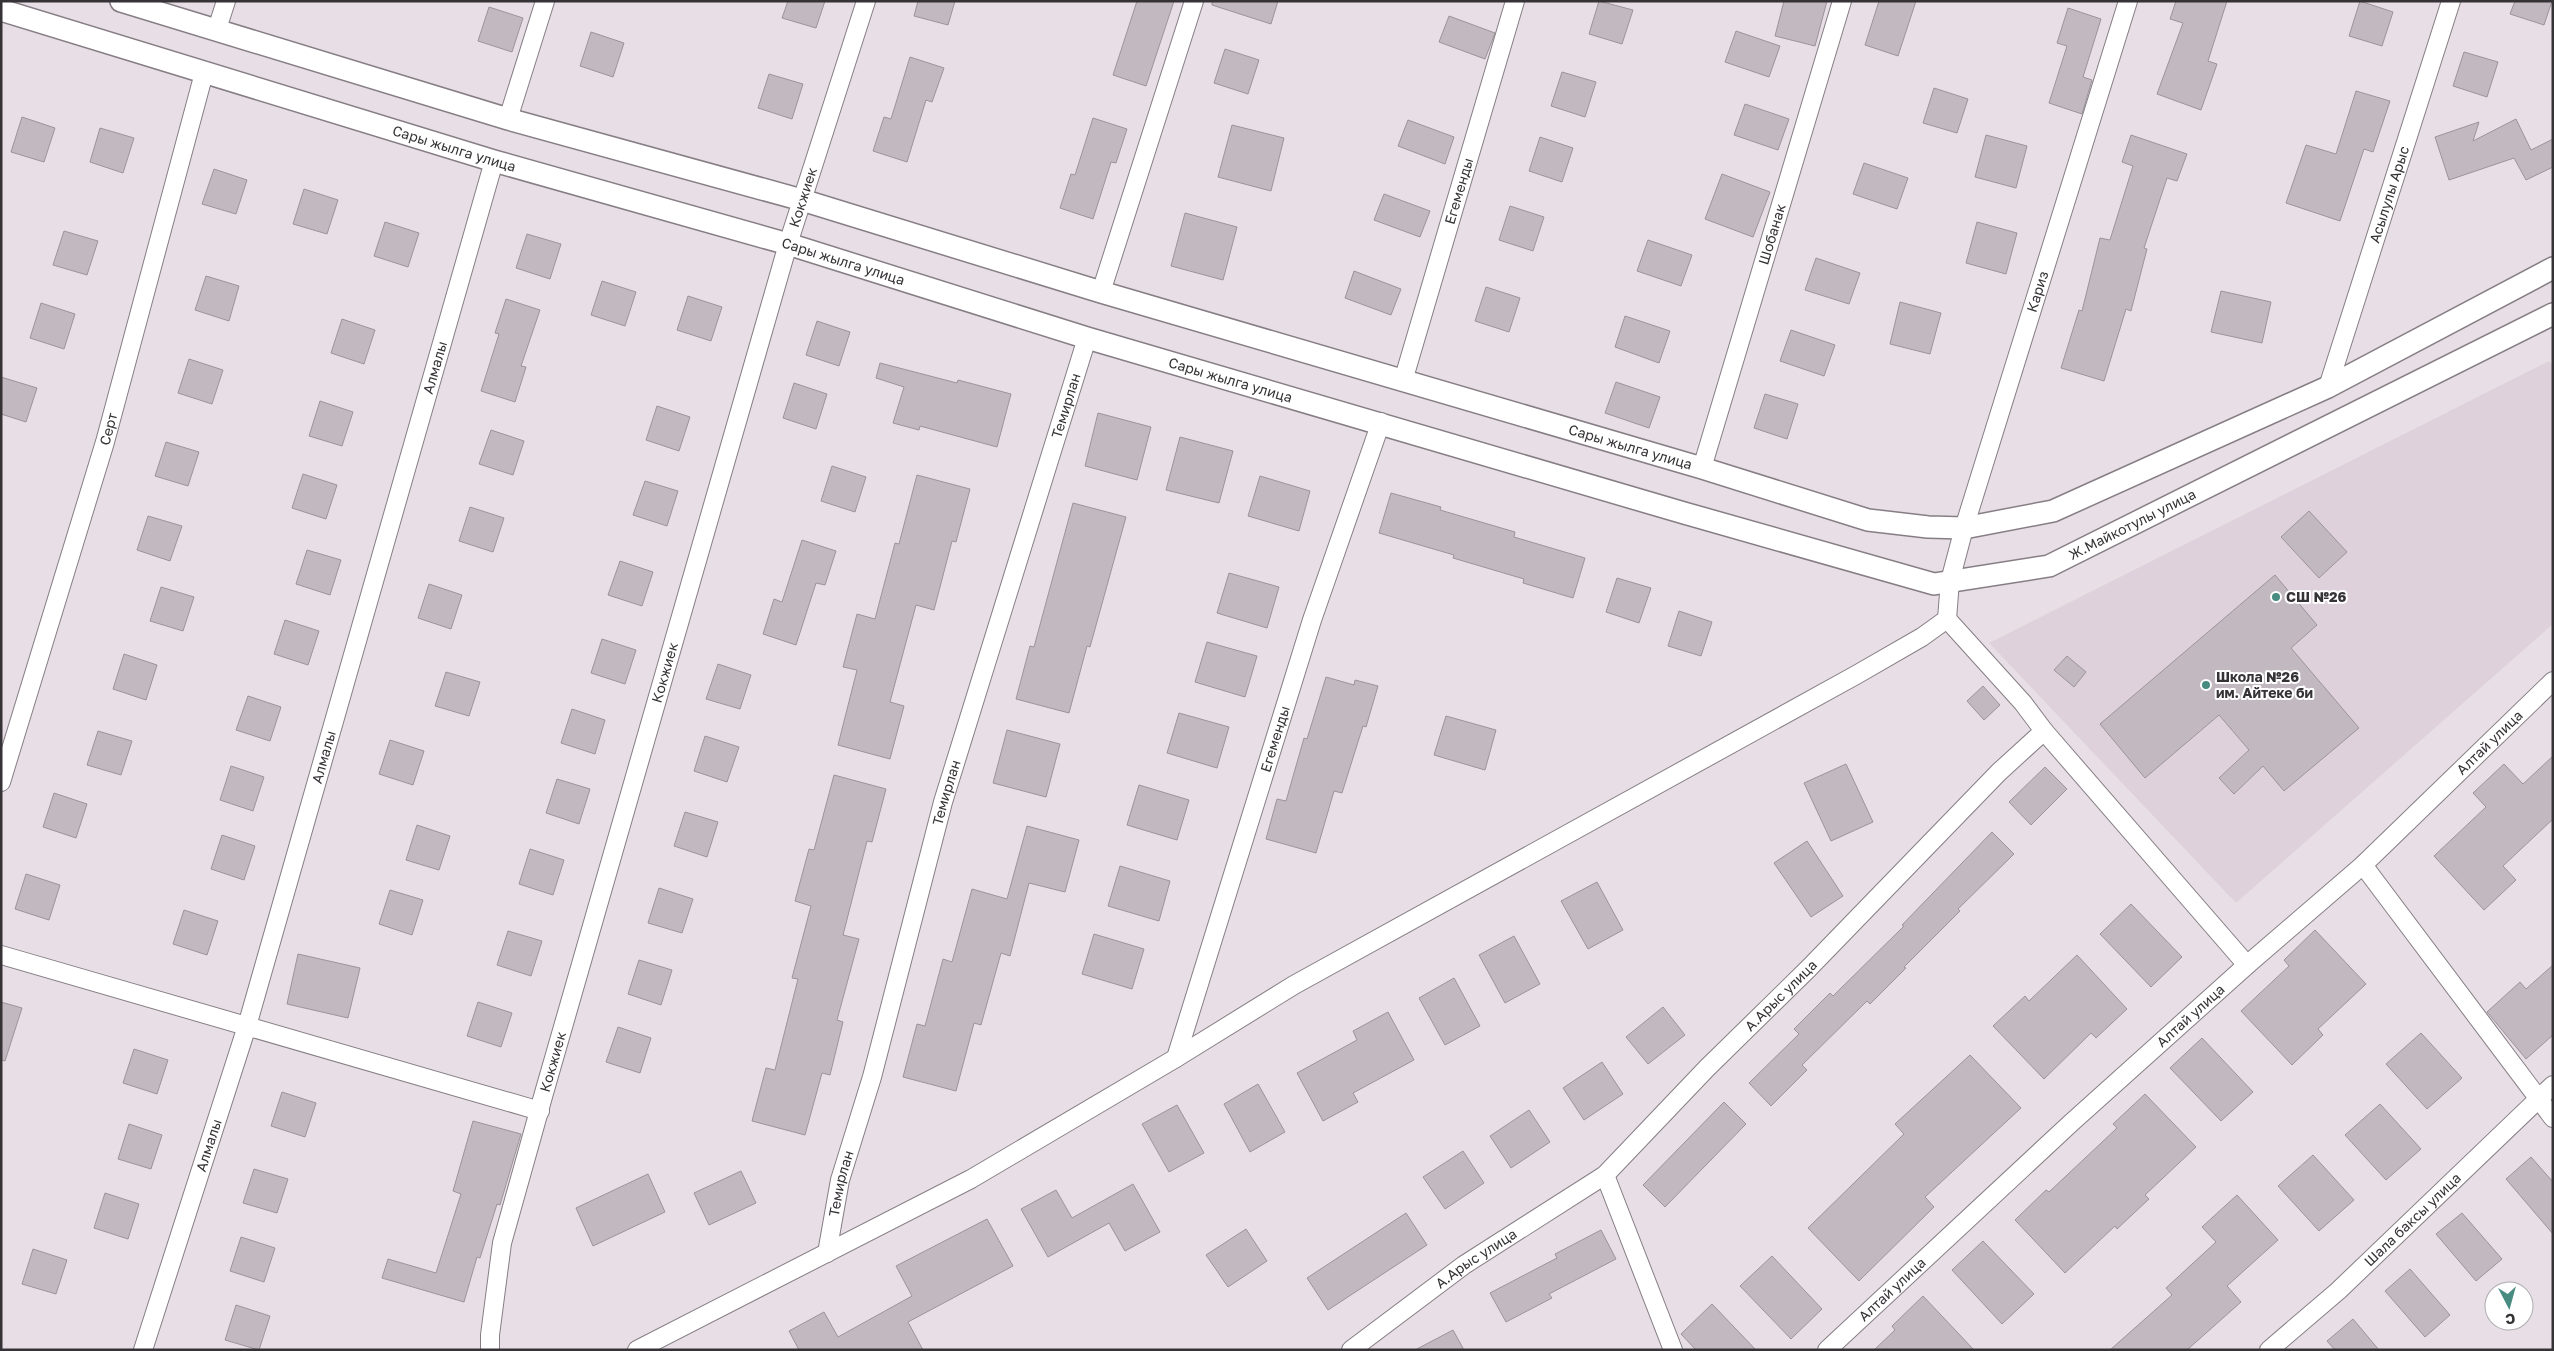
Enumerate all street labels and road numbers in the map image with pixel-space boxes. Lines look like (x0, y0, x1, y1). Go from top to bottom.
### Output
street label: Сары жылга улица (391, 121, 518, 175)
street label: Асылулы Арыс (2365, 143, 2412, 245)
street label: Егеменды (1441, 156, 1476, 226)
street label: Кокжиек (785, 165, 820, 229)
street label: Шобанак (1754, 202, 1789, 267)
street label: Сары жылга улица (780, 234, 907, 288)
street label: Кариз (2023, 269, 2051, 314)
street label: Алмалы (419, 339, 450, 396)
street label: Сары жылга улица (1167, 353, 1294, 406)
street label: Темирлан (1047, 371, 1084, 440)
street label: Серт (96, 411, 121, 447)
street label: Сары жылга улица (1567, 420, 1694, 473)
street label: Ж.Майкотулы улица (2066, 485, 2198, 563)
street label: Кокжиек (648, 640, 681, 705)
street label: Егеменды (1256, 704, 1293, 774)
street label: Алтай улица (2453, 706, 2526, 778)
street label: Алмалы (308, 728, 339, 785)
street label: Темирлан (928, 758, 964, 827)
street label: А.Арыс улица (1741, 956, 1820, 1034)
street label: Алтай улица (2153, 980, 2228, 1050)
street label: Кокжиек (536, 1029, 569, 1094)
street label: Алмалы (192, 1117, 225, 1174)
street label: Темирлан (825, 1148, 857, 1218)
street label: Шала баксы улица (2360, 1169, 2464, 1270)
street label: А.Арыс улица (1432, 1225, 1520, 1292)
street label: Алтай улица (1855, 1254, 1929, 1324)

